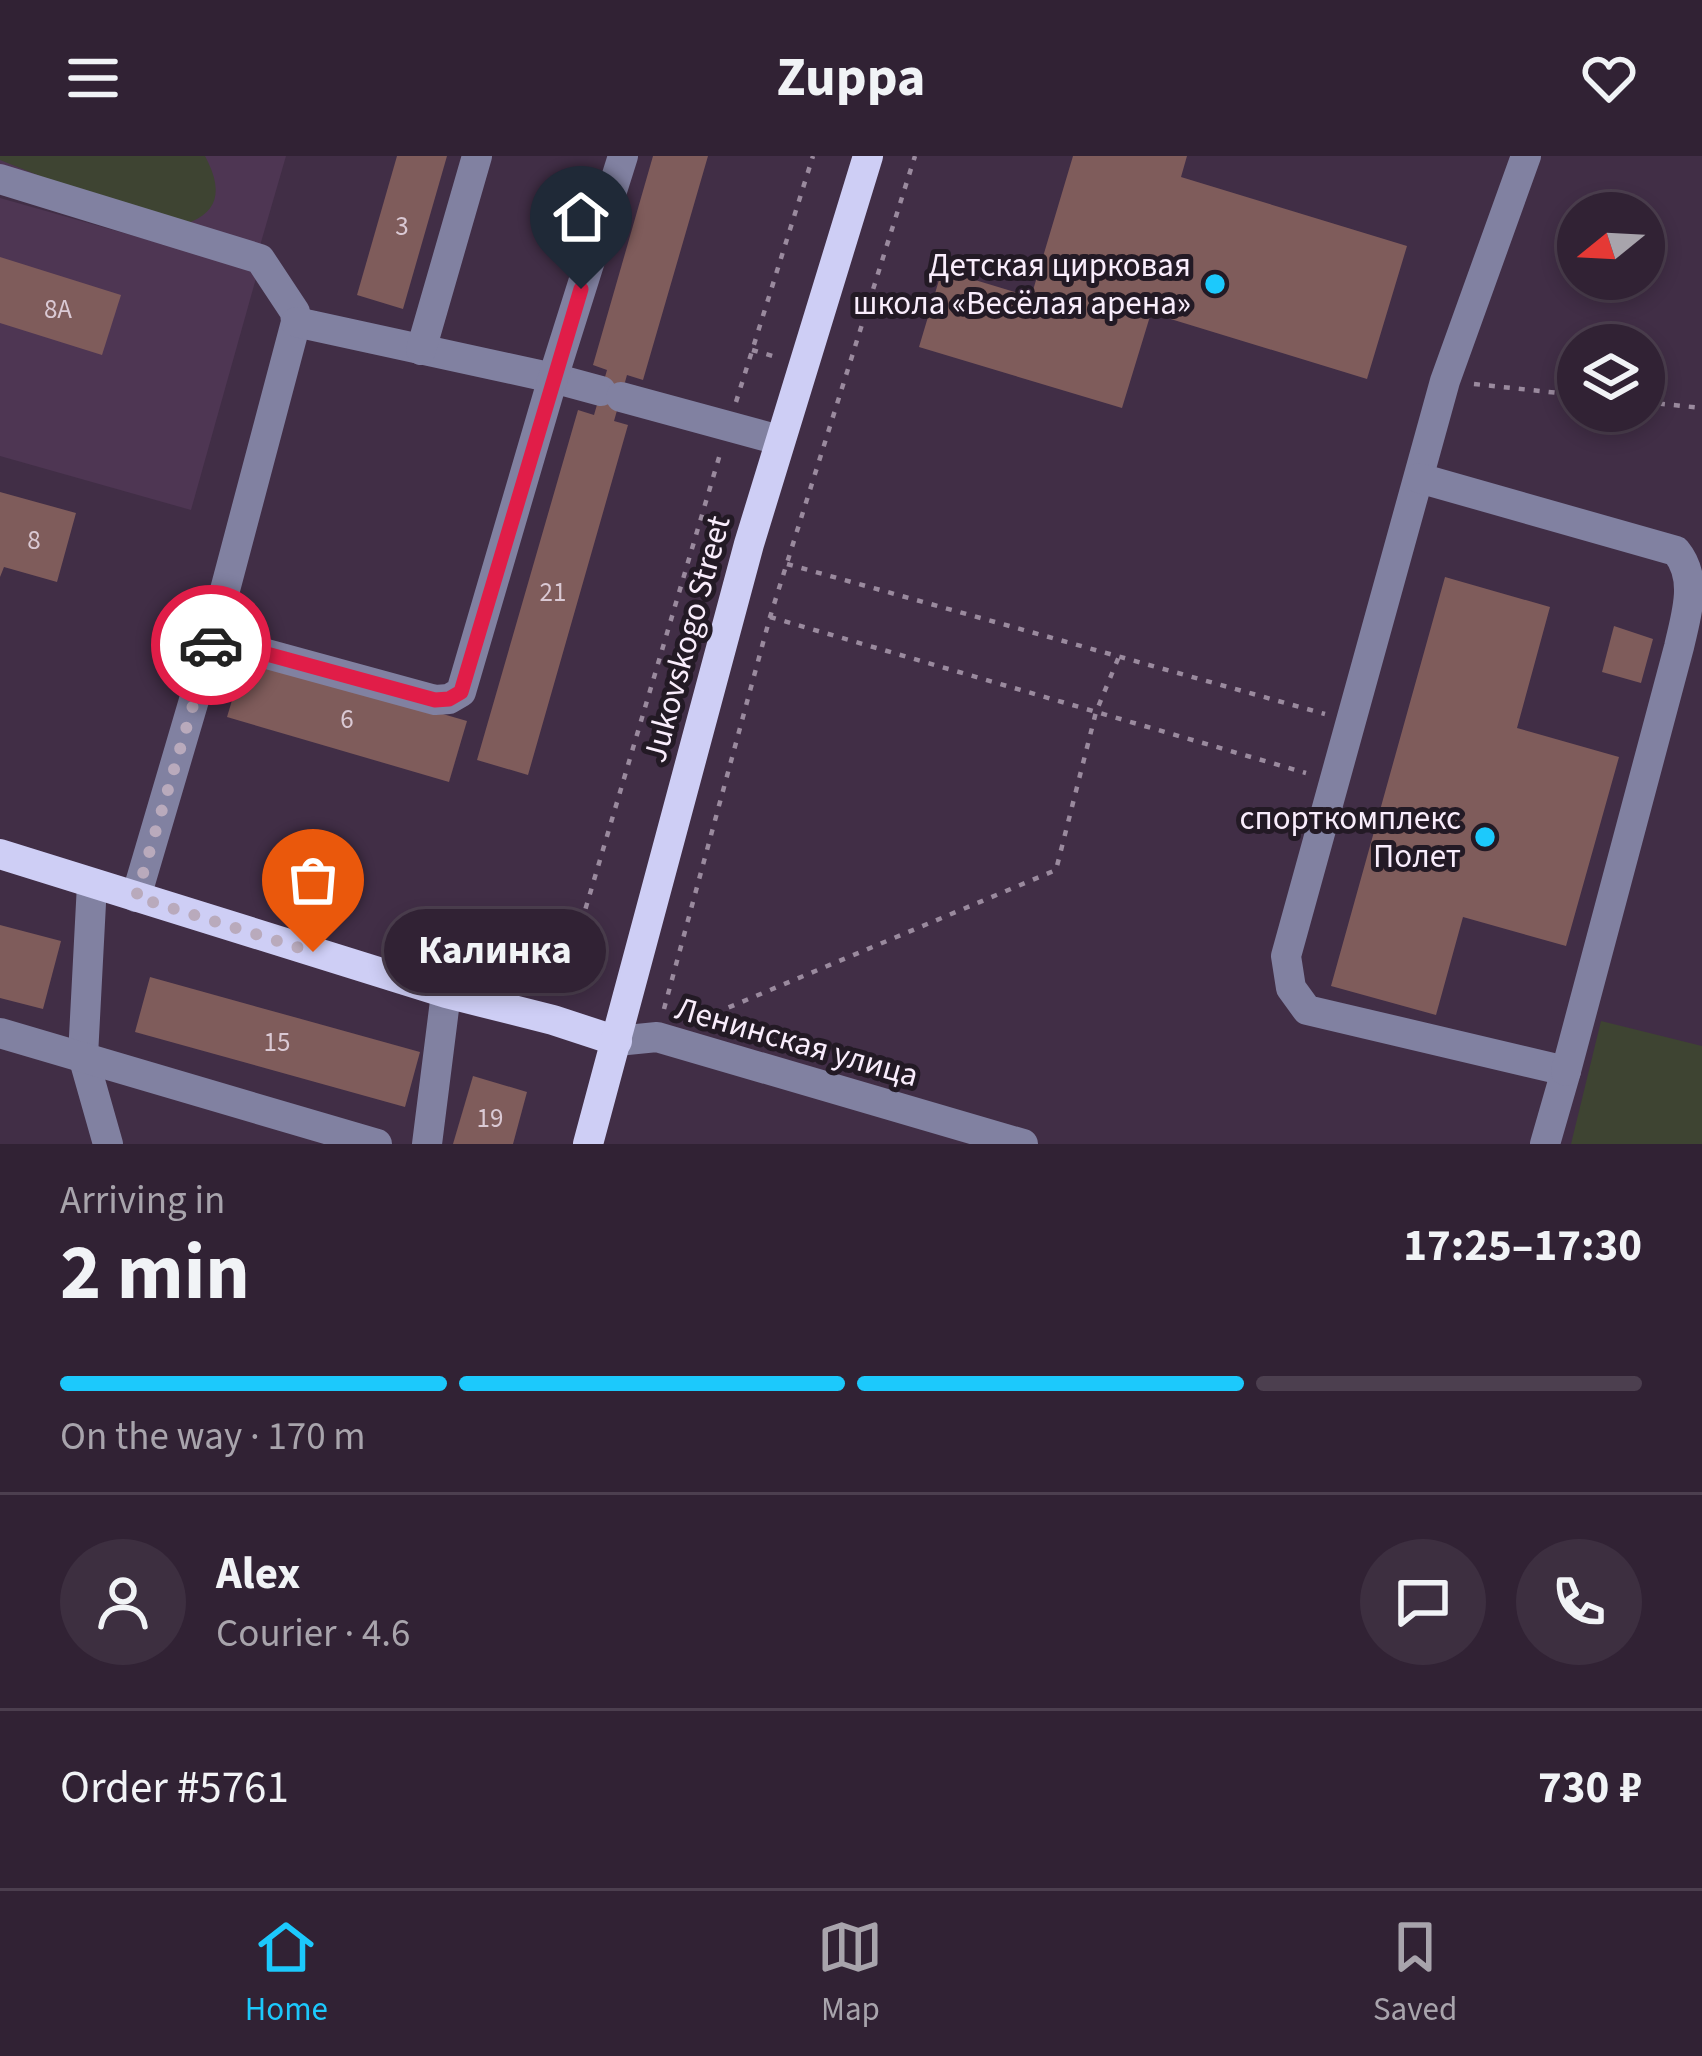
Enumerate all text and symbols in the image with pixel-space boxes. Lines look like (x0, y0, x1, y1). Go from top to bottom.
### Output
text: Zuppa (777, 40, 925, 117)
icon: menu (60, 45, 126, 111)
icon: heart (1576, 45, 1642, 111)
pin (530, 166, 632, 289)
icon: home (548, 184, 614, 250)
north arrow (1557, 192, 1665, 300)
map controls (1557, 192, 1665, 432)
house number: 3 (395, 207, 409, 246)
place label: Детская цирковая школа «Весёлая арена» (853, 242, 1191, 327)
marker: Детская цирковая школа «Весёлая арена» (1202, 271, 1228, 297)
house number: 8А (44, 290, 72, 329)
button: layers (1557, 324, 1665, 432)
street label: Jukovskogo Street (631, 511, 743, 767)
house number: 8 (27, 521, 41, 560)
house number: 21 (540, 573, 566, 612)
courier (151, 585, 271, 705)
icon: car (178, 612, 244, 678)
house number: 6 (340, 700, 354, 739)
place label: спорткомплекс Полет (1239, 795, 1461, 880)
marker: спорткомплекс Полет (1472, 824, 1498, 850)
pin (262, 829, 364, 952)
icon: bag (280, 847, 346, 913)
callout: Калинка (385, 910, 607, 994)
text: Калинка (418, 923, 572, 979)
street label: Ленинская улица (670, 985, 924, 1099)
house number: 15 (264, 1023, 290, 1062)
house number: 19 (477, 1099, 503, 1138)
text: Arriving in (60, 1173, 225, 1229)
text: 17:25–17:30 (1403, 1214, 1642, 1278)
text: 2 min (60, 1218, 250, 1329)
text: On the way · 170 m (60, 1409, 366, 1465)
button: person (60, 1539, 186, 1665)
button: chat (1360, 1539, 1486, 1665)
button: phone (1516, 1539, 1642, 1665)
text: Alex (216, 1542, 300, 1606)
text: Courier · 4.6 (216, 1606, 410, 1662)
text: Order #5761 (60, 1756, 289, 1820)
text: 730 ₽ (1538, 1756, 1642, 1820)
tab: Home (245, 1914, 328, 2033)
tab: Map (817, 1914, 883, 2033)
tab: Saved (1373, 1914, 1457, 2033)

